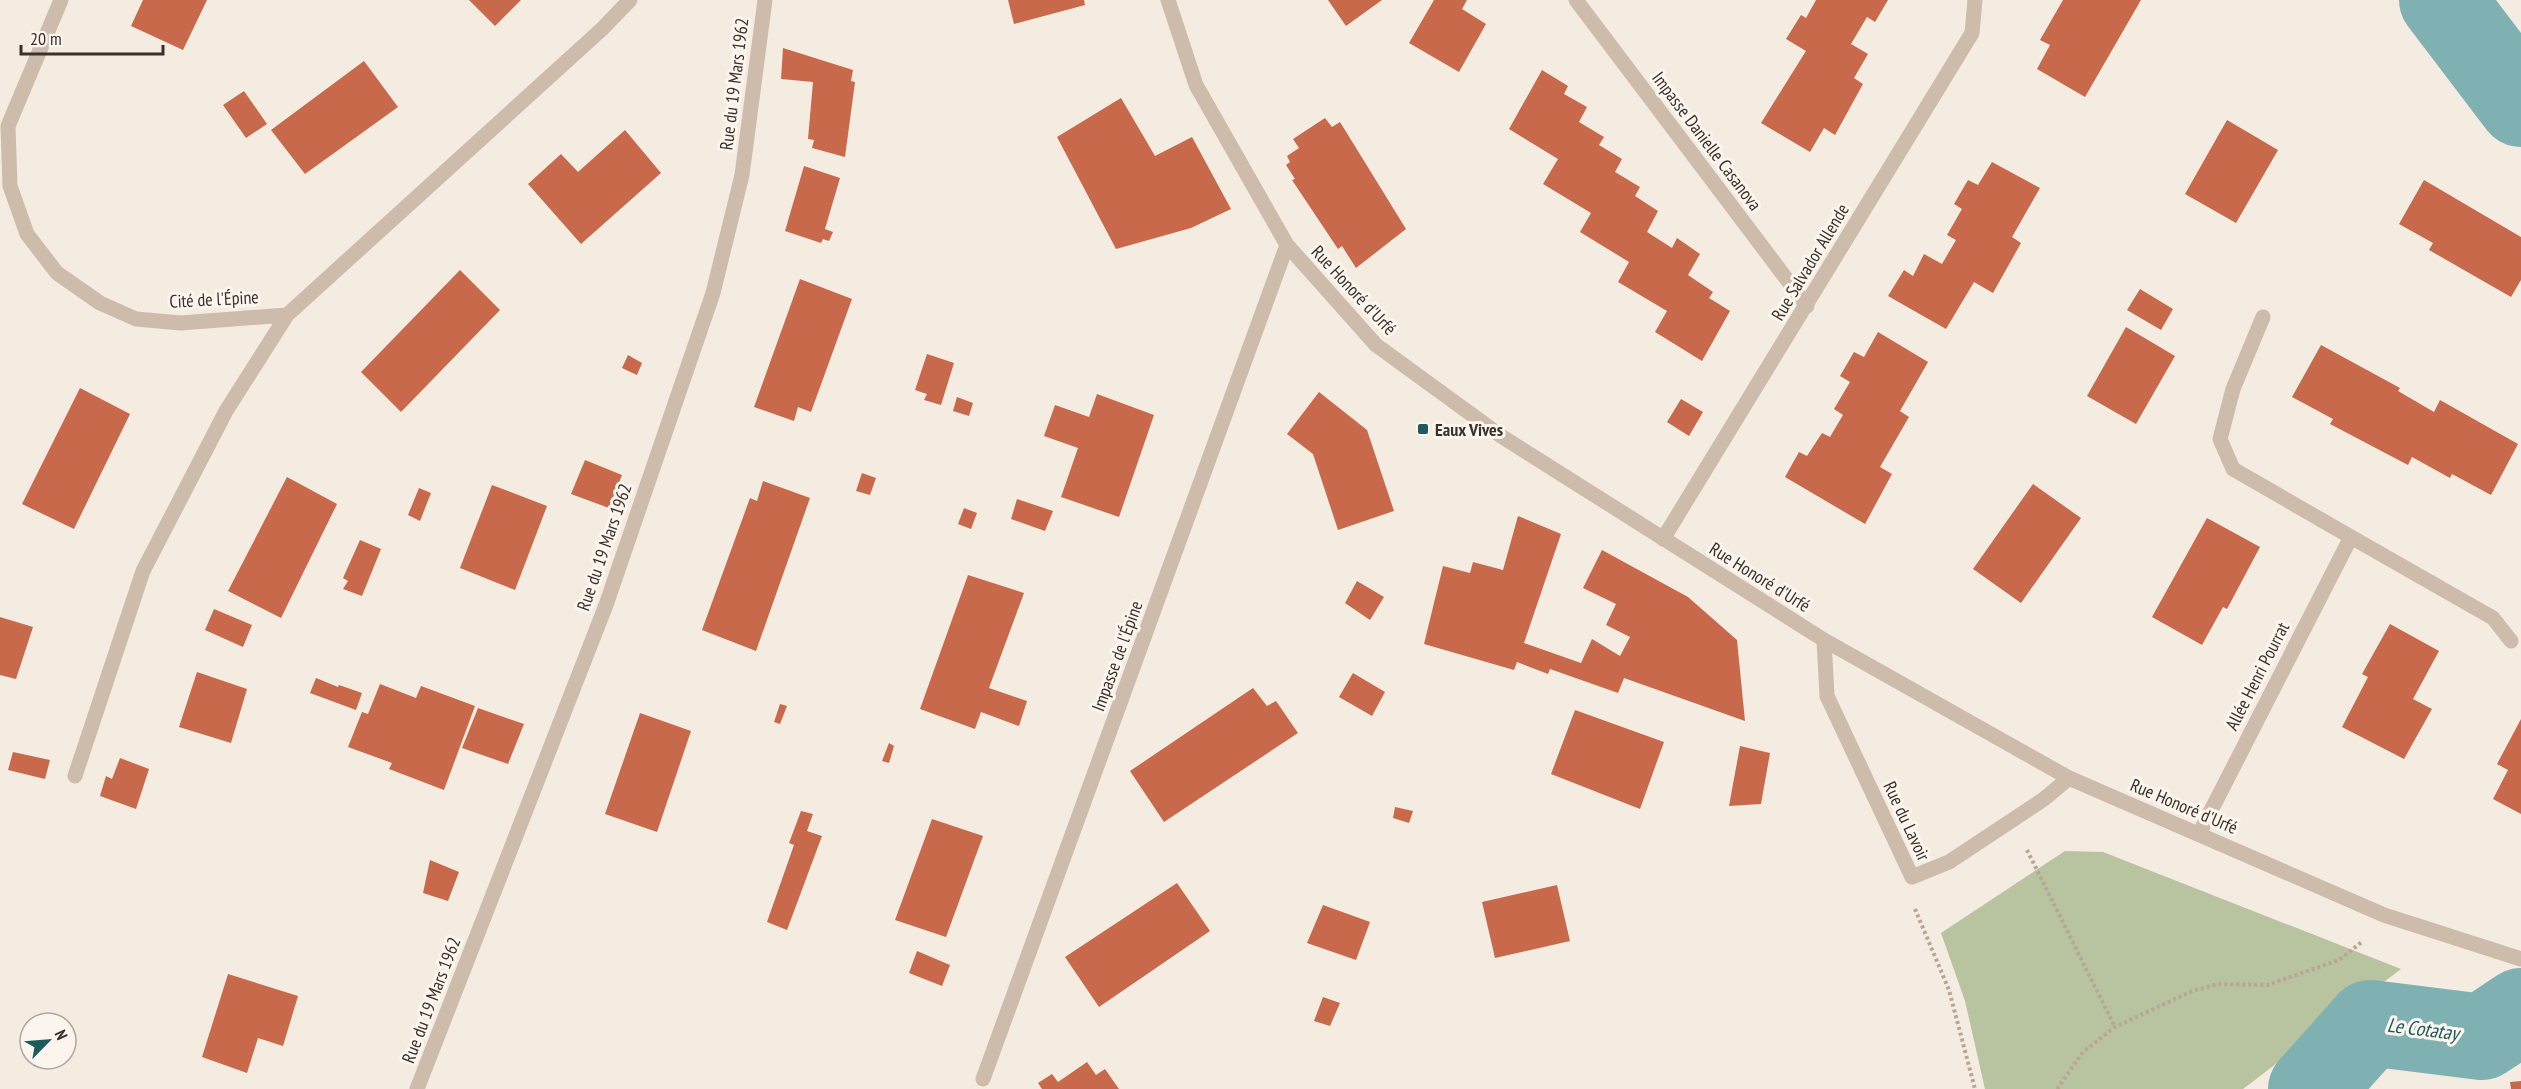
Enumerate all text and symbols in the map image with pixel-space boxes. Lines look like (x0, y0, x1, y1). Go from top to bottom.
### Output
street label: Rue du 19 Mars 1962 (714, 17, 754, 151)
scale bar (21, 18, 164, 56)
text: 20 m (30, 27, 62, 50)
street label: Impasse Danielle Casanova (1647, 67, 1767, 215)
street label: Rue Salvador Allende (1766, 199, 1854, 325)
street label: Rue Honoré d'Urfé (1307, 240, 1401, 340)
street label: Cité de l'Épine (169, 285, 259, 313)
place label: Eaux Vives (1435, 418, 1503, 441)
marker: Eaux Vives (1416, 422, 1430, 436)
street label: Rue du 19 Mars 1962 (571, 480, 637, 614)
street label: Rue Honoré d'Urfé (1705, 537, 1815, 617)
street label: Impasse de l'Épine (1086, 598, 1148, 714)
street label: Allée Henri Pourrat (2220, 618, 2294, 734)
street label: Rue Honoré d'Urfé (2127, 773, 2241, 839)
street label: Rue du Lavoir (1879, 778, 1935, 865)
street label: Rue du 19 Mars 1962 (396, 934, 466, 1066)
north arrow (18, 1011, 78, 1071)
water label: Le Cotatay (2386, 1012, 2463, 1047)
text: N (51, 1027, 72, 1043)

